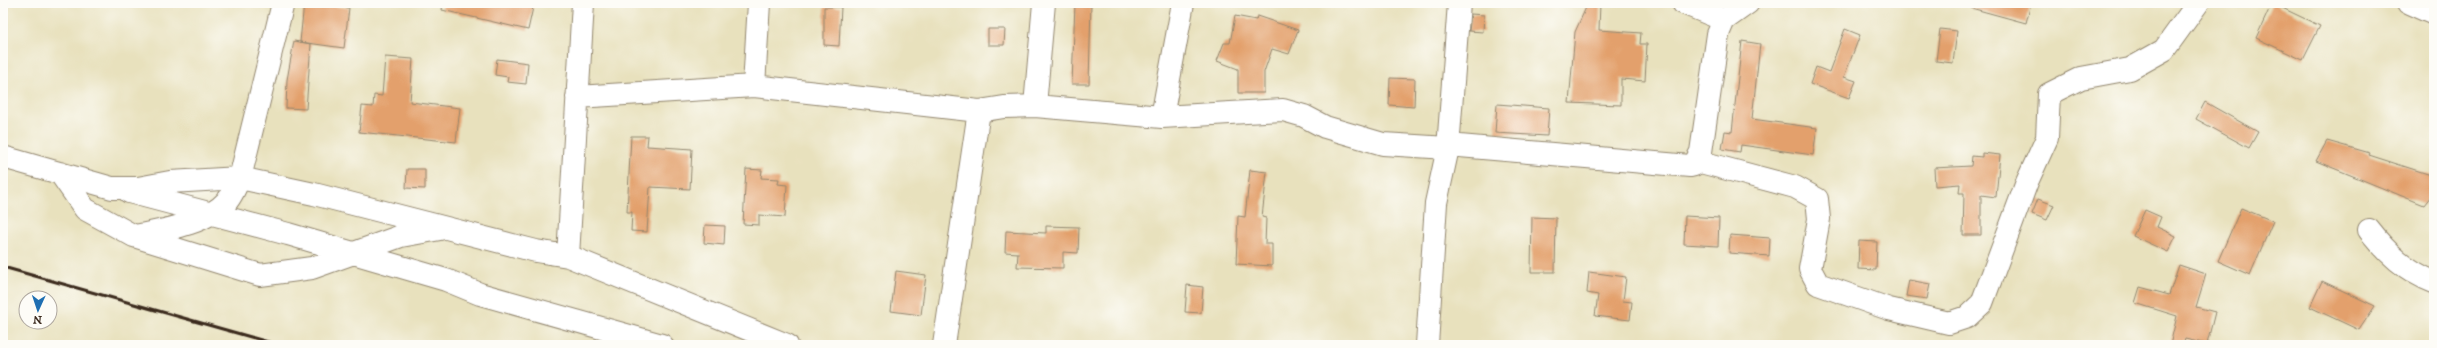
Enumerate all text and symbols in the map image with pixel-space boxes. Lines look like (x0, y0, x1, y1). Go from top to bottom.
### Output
north arrow (18, 290, 58, 330)
text: N (33, 312, 42, 326)

